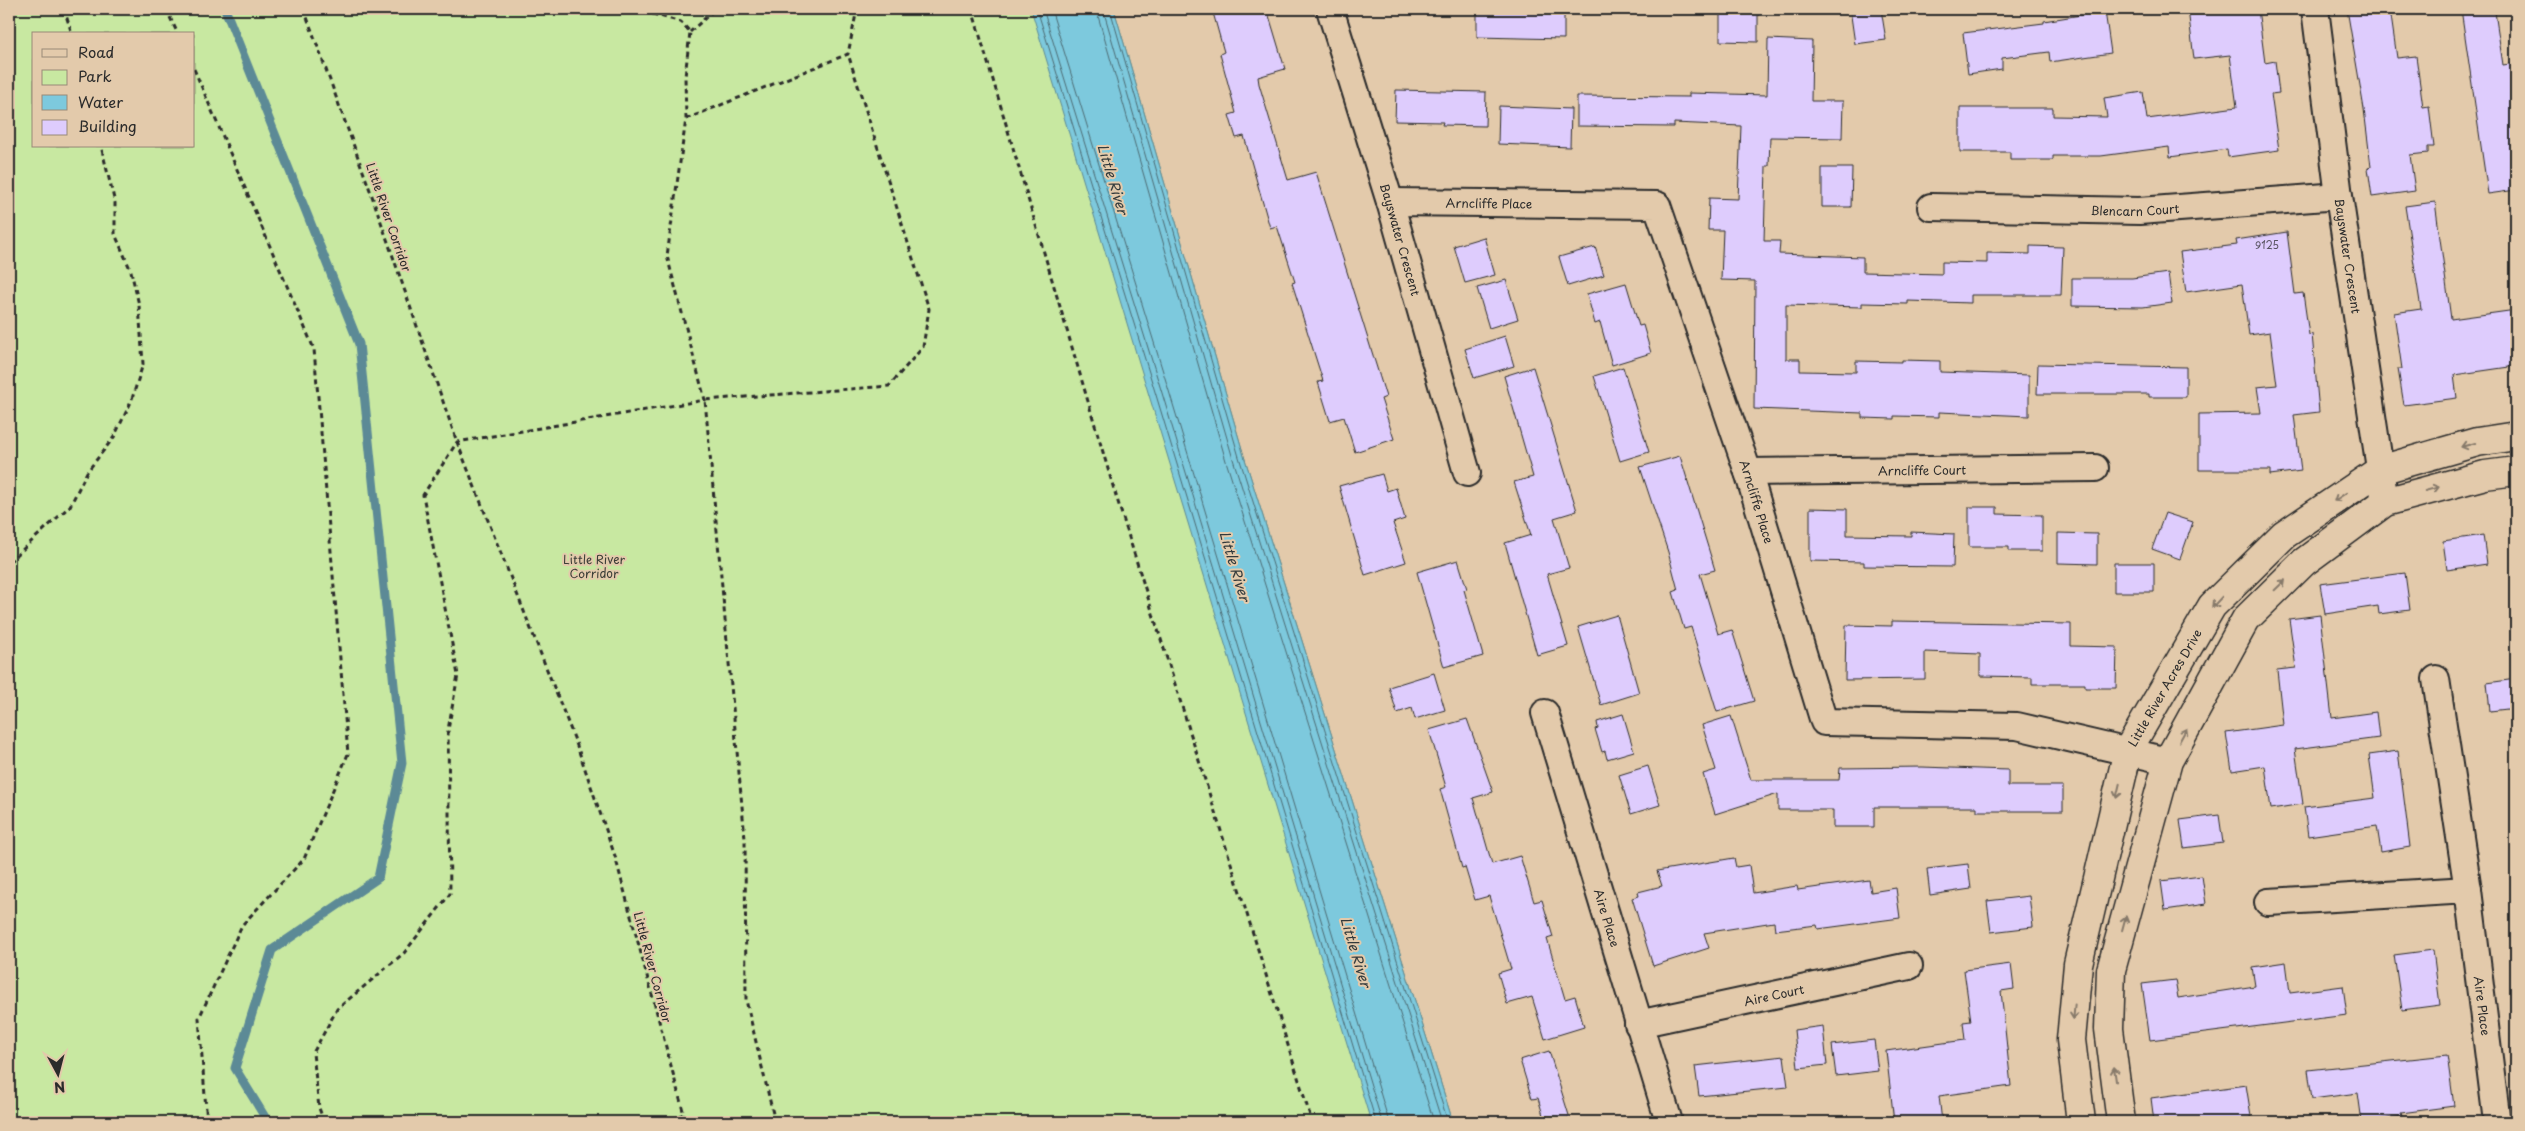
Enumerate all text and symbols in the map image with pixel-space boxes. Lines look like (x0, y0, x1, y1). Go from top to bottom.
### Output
legend (32, 32, 195, 148)
text: Road (78, 40, 114, 63)
text: Park (78, 64, 112, 87)
text: Water (78, 90, 123, 113)
text: Building (78, 114, 137, 137)
water label: Little River (1092, 141, 1134, 218)
street label: Little River Corridor (362, 160, 416, 275)
street label: Bayswater Crescent (1376, 181, 1425, 298)
street label: Arncliffe Place (1446, 194, 1532, 213)
street label: Bayswater Crescent (2330, 197, 2366, 315)
street label: Blencarn Court (2090, 199, 2180, 220)
house number: 9125 (2255, 237, 2279, 252)
one-way arrow (2461, 440, 2477, 450)
street label: Arncliffe Place (1735, 457, 1778, 546)
street label: Arncliffe Court (1878, 460, 1966, 480)
one-way arrow (2423, 484, 2439, 494)
one-way arrow (2333, 492, 2347, 502)
water label: Little River (1214, 528, 1256, 605)
park label: Little River Corridor (563, 550, 626, 582)
one-way arrow (2274, 579, 2286, 591)
one-way arrow (2211, 596, 2223, 609)
street label: Little River Acres Drive (2123, 625, 2206, 750)
one-way arrow (2178, 728, 2188, 743)
one-way arrow (2113, 783, 2122, 799)
street label: Aire Place (1590, 887, 1624, 949)
street label: Little River Corridor (630, 910, 677, 1025)
water label: Little River (1335, 914, 1377, 991)
one-way arrow (2119, 915, 2129, 931)
street label: Aire Place (2470, 975, 2495, 1036)
street label: Aire Court (1742, 980, 1806, 1010)
one-way arrow (2069, 1004, 2079, 1020)
north arrow (32, 1048, 82, 1098)
one-way arrow (2110, 1066, 2120, 1082)
text: N (53, 1076, 66, 1098)

